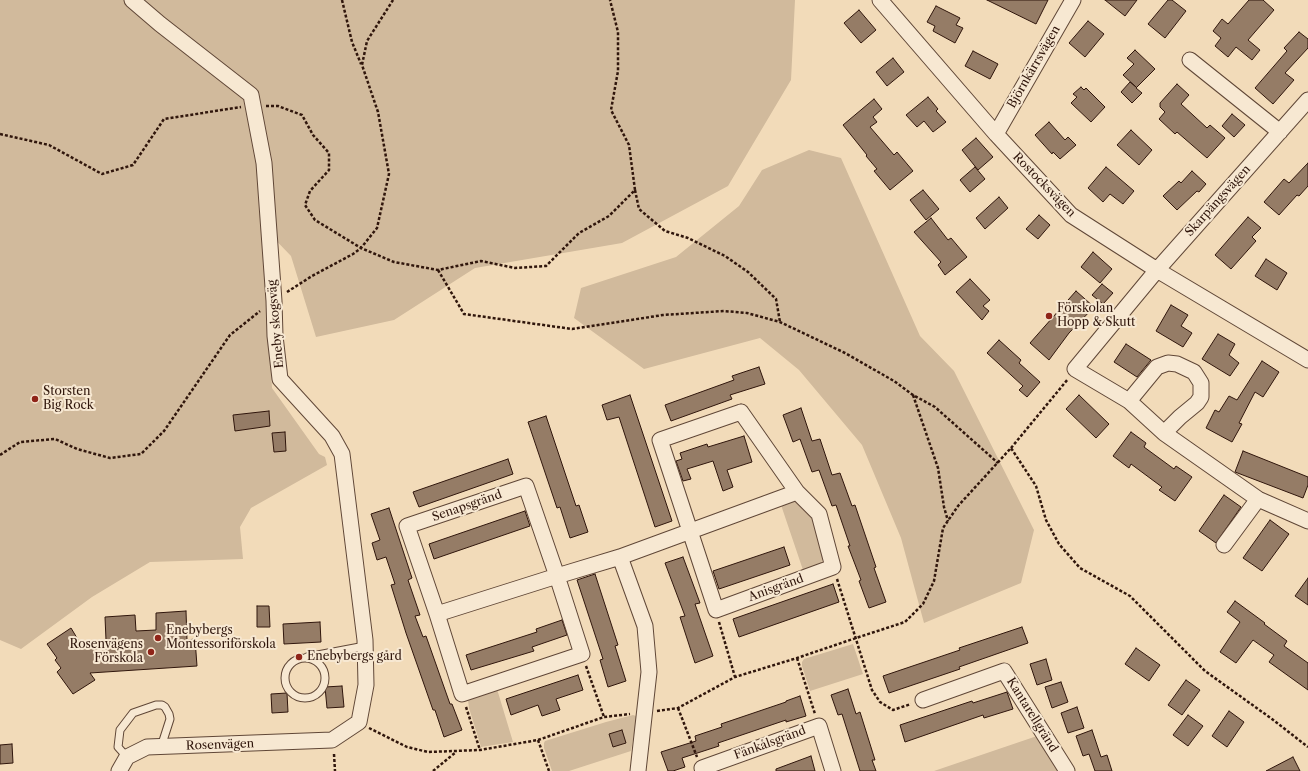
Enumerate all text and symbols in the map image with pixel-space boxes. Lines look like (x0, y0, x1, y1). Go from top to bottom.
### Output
street label: Björnkärrsvägen (1005, 23, 1063, 111)
street label: Rostocksvägen (1010, 150, 1078, 220)
street label: Skarpängsvägen (1182, 162, 1254, 240)
street label: Eneby skogsväg (265, 279, 287, 369)
place label: Förskolan Hopp & Skutt (1057, 302, 1135, 330)
marker: Förskolan Hopp & Skutt (1044, 311, 1054, 321)
place label: Storsten Big Rock (43, 385, 94, 413)
marker: Storsten Big Rock (30, 394, 40, 404)
street label: Senapsgränd (430, 487, 504, 525)
street label: Anisgränd (746, 571, 806, 605)
place label: Enebybergs Montessoriförskola (166, 624, 276, 652)
marker: Enebybergs Montessoriförskola (153, 633, 163, 643)
place label: Rosenvägens Förskola (70, 638, 143, 666)
marker: Rosenvägens Förskola (146, 647, 156, 657)
place label: Enebybergs gård (307, 650, 402, 664)
marker: Enebybergs gård (294, 652, 304, 662)
street label: Kantarellgränd (1003, 675, 1061, 755)
street label: Fänkålsgränd (732, 723, 808, 763)
street label: Rosenvägen (186, 737, 254, 753)

